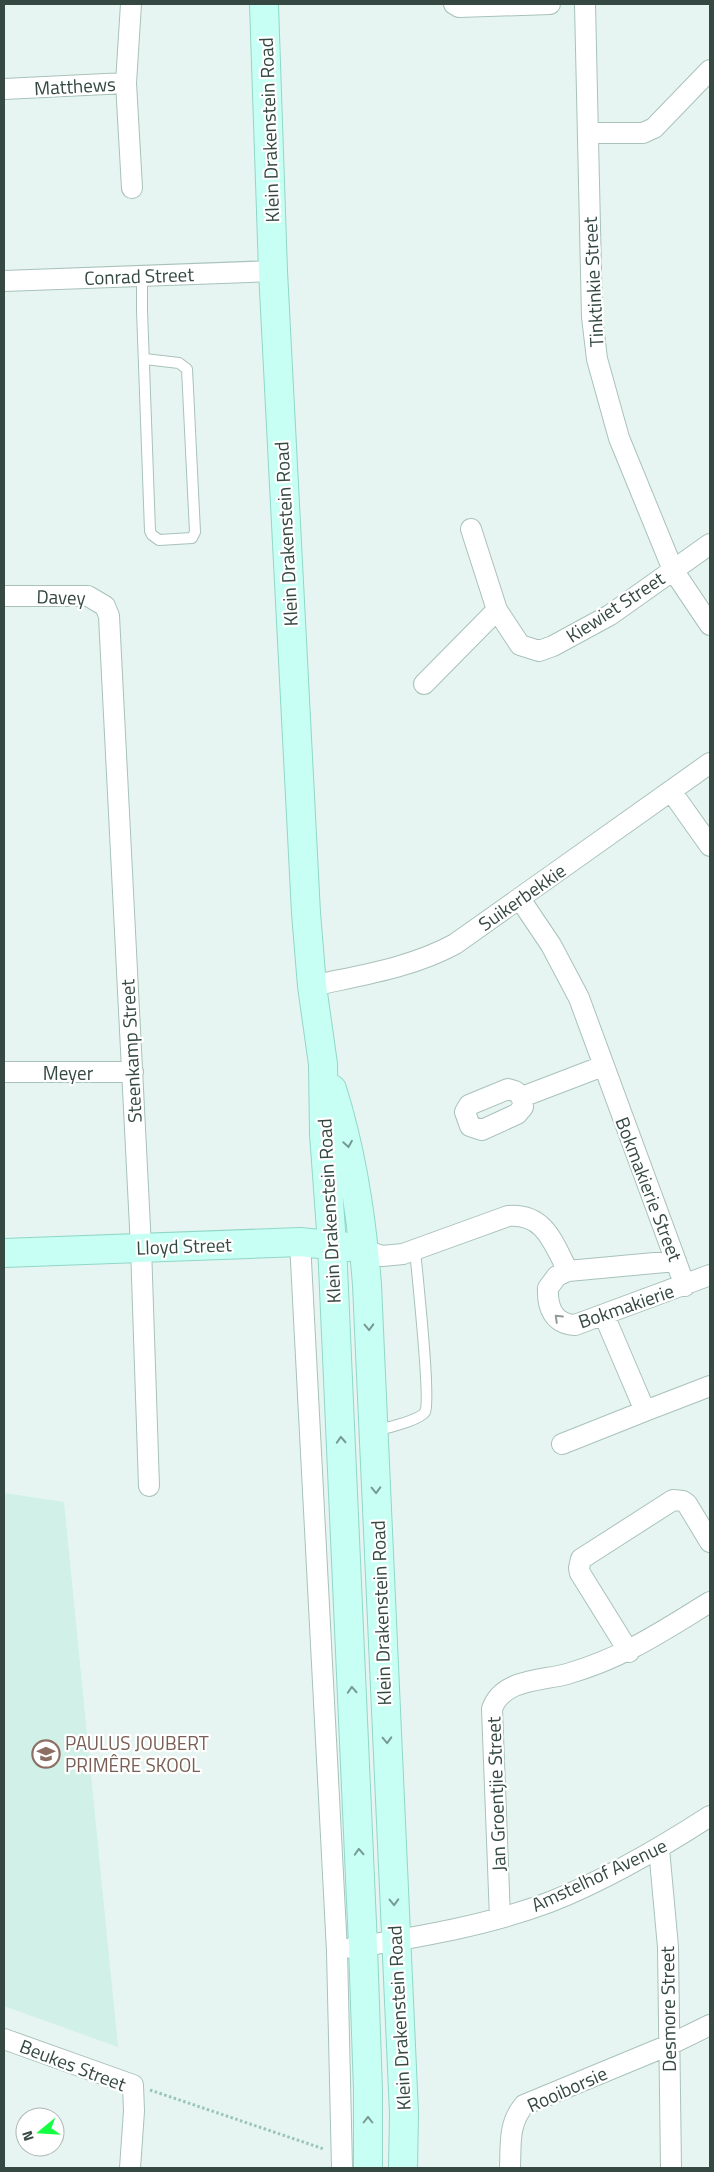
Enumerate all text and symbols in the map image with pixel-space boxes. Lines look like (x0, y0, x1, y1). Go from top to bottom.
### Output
street label: Klein Drakenstein Road (251, 37, 286, 223)
street label: Matthews (33, 69, 117, 102)
street label: Tinktinkie Street (575, 216, 610, 348)
street label: Conrad Street (84, 259, 195, 292)
street label: Klein Drakenstein Road (266, 441, 305, 627)
street label: Kiewiet Street (560, 564, 670, 649)
street label: Davey (36, 581, 86, 612)
street label: Suikerbekkie (472, 856, 571, 937)
street label: Steenkamp Street (112, 978, 149, 1124)
street label: Meyer (43, 1058, 94, 1087)
street label: Bokmakierie Street (609, 1112, 690, 1266)
street label: Klein Drakenstein Road (309, 1118, 348, 1304)
one-way arrow (342, 1139, 352, 1148)
street label: Lloyd Street (136, 1229, 233, 1262)
street label: Bokmakierie (574, 1276, 678, 1335)
one-way arrow (555, 1315, 564, 1324)
one-way arrow (364, 1324, 374, 1332)
one-way arrow (335, 1436, 346, 1444)
one-way arrow (370, 1486, 381, 1494)
street label: Klein Drakenstein Road (363, 1520, 398, 1706)
one-way arrow (346, 1686, 357, 1694)
street label: Jan Groentjie Street (478, 1716, 513, 1872)
place label: PAULUS JOUBERT PRIMÊRE SKOOL (65, 1728, 209, 1779)
one-way arrow (381, 1736, 392, 1744)
school or university icon: PAULUS JOUBERT PRIMÊRE SKOOL (31, 1739, 61, 1769)
street label: Amstelhof Avenue (526, 1830, 671, 1919)
one-way arrow (354, 1848, 365, 1856)
one-way arrow (388, 1898, 399, 1906)
street label: Klein Drakenstein Road (379, 1925, 418, 2111)
street label: Desmore Street (652, 1946, 683, 2072)
street label: Beukes Street (16, 2031, 131, 2098)
street label: Rooiborsie (522, 2058, 611, 2119)
north arrow (15, 2107, 65, 2157)
one-way arrow (363, 2115, 373, 2123)
text: N (16, 2128, 39, 2144)

